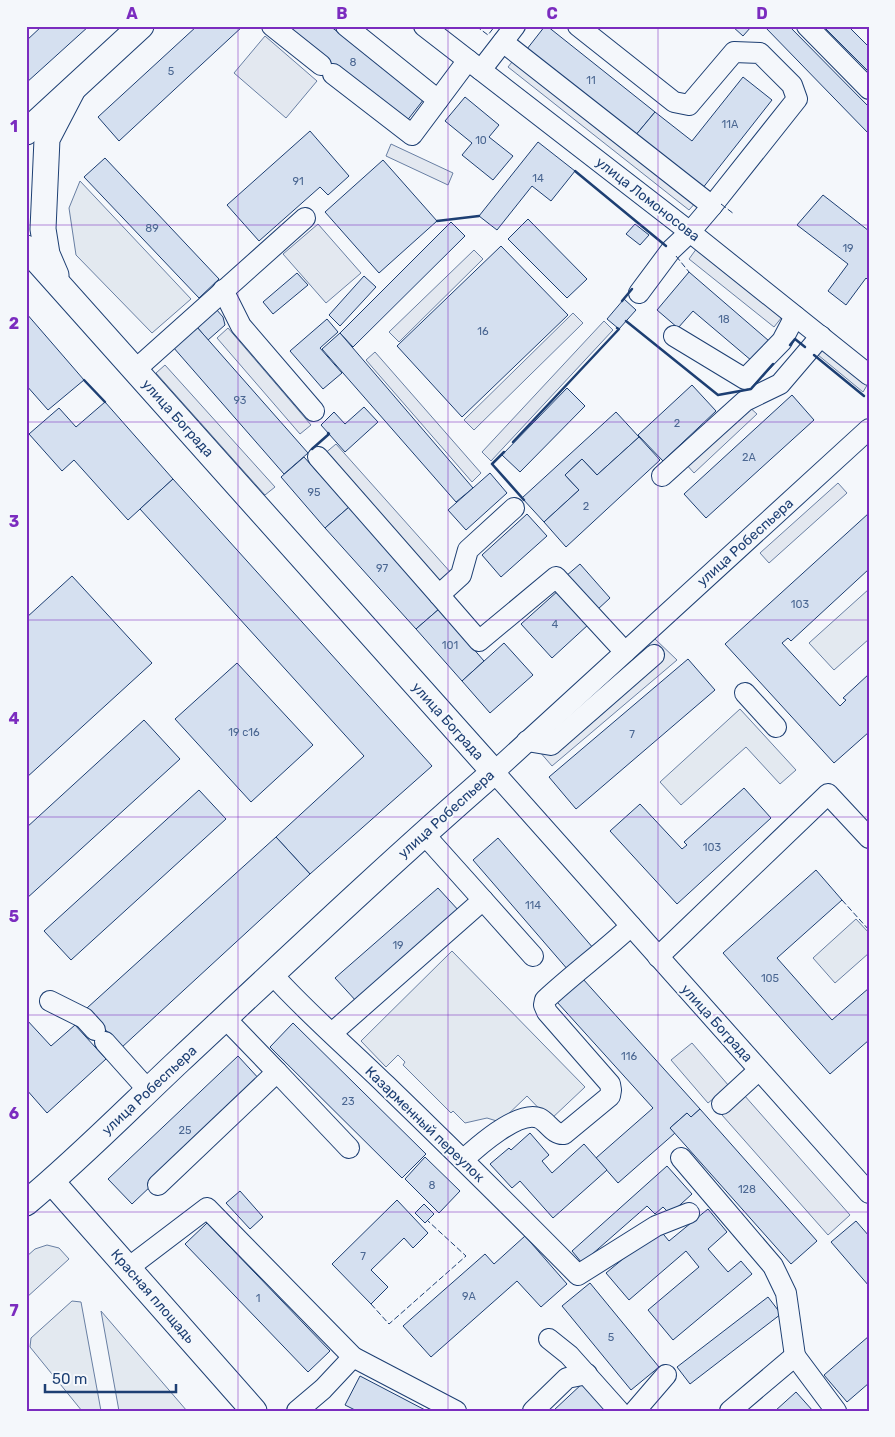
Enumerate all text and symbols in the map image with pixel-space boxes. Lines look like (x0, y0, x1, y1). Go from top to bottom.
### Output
text: A (126, 4, 138, 23)
text: B (336, 4, 348, 23)
text: C (546, 4, 558, 23)
text: D (756, 4, 768, 23)
house number: 8 (350, 56, 357, 69)
house number: 5 (168, 65, 175, 78)
house number: 11 (586, 74, 596, 87)
text: 1 (10, 117, 18, 136)
house number: 11А (722, 118, 739, 131)
house number: 10 (475, 134, 487, 147)
street label: улица Ломоносова (592, 154, 703, 245)
house number: 14 (532, 172, 544, 185)
house number: 91 (292, 175, 304, 188)
house number: 89 (145, 222, 159, 235)
house number: 19 (842, 242, 854, 255)
house number: 18 (718, 313, 730, 326)
text: 2 (9, 314, 19, 333)
house number: 16 (477, 325, 489, 338)
street label: улица Бограда (138, 376, 217, 461)
house number: 93 (234, 394, 247, 407)
house number: 2 (674, 417, 680, 430)
house number: 2А (742, 451, 757, 464)
house number: 95 (307, 486, 321, 499)
street label: улица Робеспьера (694, 495, 797, 590)
house number: 2 (583, 500, 589, 513)
text: 3 (9, 512, 19, 531)
house number: 97 (376, 562, 388, 575)
house number: 103 (791, 598, 810, 611)
house number: 4 (552, 618, 559, 631)
house number: 101 (442, 639, 458, 652)
street label: улица Бограда (408, 679, 487, 764)
text: 4 (9, 709, 20, 728)
house number: 19 с16 (228, 726, 260, 739)
house number: 7 (629, 728, 635, 741)
street label: улица Робеспьера (395, 767, 498, 862)
house number: 103 (703, 841, 722, 854)
house number: 114 (525, 899, 541, 912)
text: 5 (9, 907, 19, 926)
house number: 19 (392, 939, 404, 952)
house number: 105 (761, 972, 780, 985)
street label: улица Бограда (677, 981, 756, 1066)
street label: улица Робеспьера (98, 1042, 200, 1139)
house number: 116 (621, 1050, 637, 1063)
street label: Казарменный переулок (361, 1063, 488, 1186)
house number: 23 (341, 1095, 355, 1108)
text: 6 (9, 1104, 19, 1123)
house number: 25 (179, 1124, 192, 1137)
house number: 8 (429, 1179, 436, 1192)
house number: 128 (738, 1183, 756, 1196)
street label: Красная площадь (107, 1246, 198, 1347)
house number: 7 (360, 1250, 366, 1263)
house number: 9А (462, 1290, 477, 1303)
house number: 1 (256, 1292, 260, 1305)
text: 7 (9, 1301, 19, 1320)
house number: 5 (608, 1331, 615, 1344)
scale bar (45, 1362, 176, 1394)
text: 50 m (52, 1370, 87, 1388)

